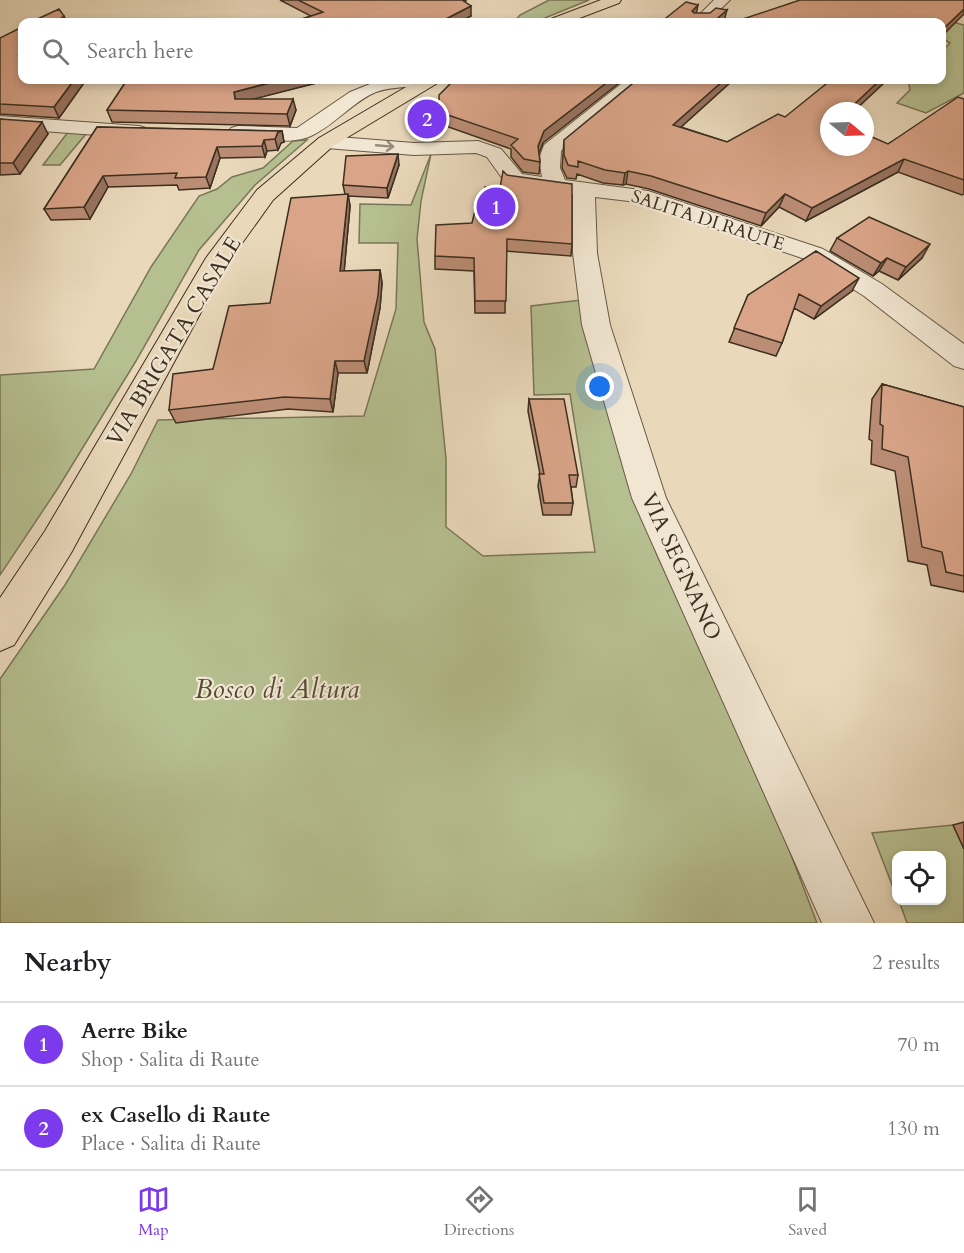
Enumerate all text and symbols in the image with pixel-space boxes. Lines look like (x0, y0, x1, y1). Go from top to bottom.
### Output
search box (18, 18, 946, 84)
icon: search (39, 35, 72, 68)
text: Search here (87, 36, 194, 66)
pin: 2 (408, 96, 446, 142)
north arrow (820, 102, 874, 156)
one-way arrow (374, 141, 394, 152)
pin: 1 (476, 184, 516, 230)
street label: SALITA DI RAUTE (628, 184, 788, 257)
street label: VIA BRIGATA CASALE (99, 231, 248, 452)
your location (585, 372, 614, 401)
street label: VIA SEGNANO (634, 488, 728, 645)
park label: Bosco di Altura (195, 671, 359, 708)
map controls (892, 851, 946, 905)
button: locate (892, 851, 946, 905)
text: Nearby (24, 945, 112, 980)
text: 2 results (872, 949, 940, 976)
text: Aerre Bike (81, 1016, 188, 1046)
text: 1 (38, 1031, 49, 1058)
text: 70 m (897, 1031, 940, 1058)
text: Shop · Salita di Raute (81, 1046, 260, 1073)
text: ex Casello di Raute (81, 1100, 271, 1130)
text: 2 (38, 1115, 49, 1142)
text: 130 m (887, 1115, 940, 1142)
text: Place · Salita di Raute (81, 1130, 261, 1157)
tab: Map (137, 1183, 170, 1241)
tab: Directions (444, 1183, 514, 1241)
tab: Saved (788, 1183, 827, 1241)

